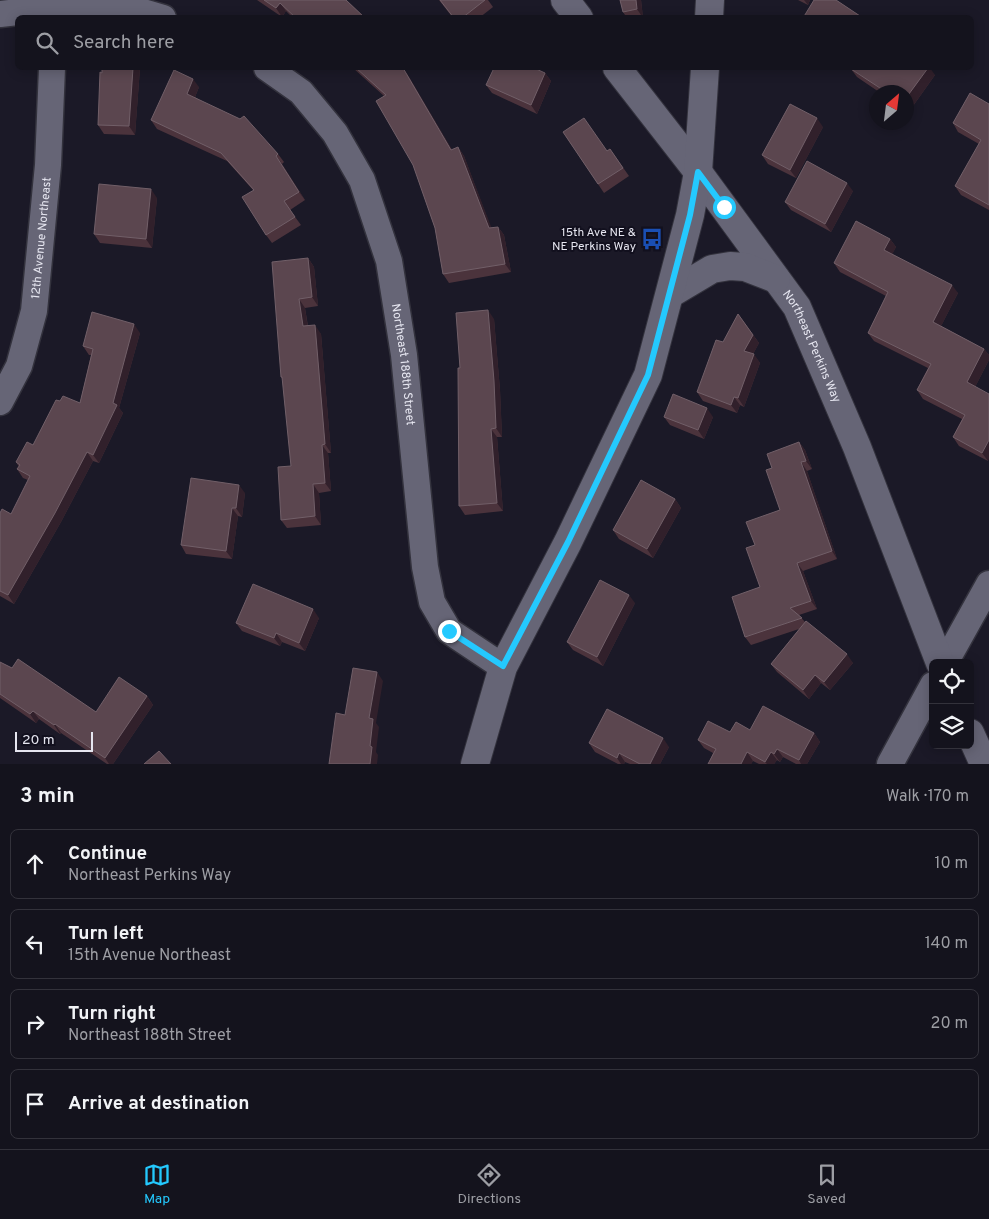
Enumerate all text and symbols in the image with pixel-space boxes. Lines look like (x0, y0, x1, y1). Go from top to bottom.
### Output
search box (15, 15, 974, 70)
icon: search (33, 29, 61, 57)
text: Search here (73, 31, 175, 55)
north arrow (869, 85, 914, 130)
street label: 12th Avenue Northeast (28, 177, 56, 300)
route start (713, 196, 736, 219)
place label: 15th Ave NE & NE Perkins Way (552, 225, 636, 255)
bus stop icon: 15th Ave NE & NE Perkins Way (639, 226, 665, 252)
street label: Northeast Perkins Way (778, 287, 844, 405)
street label: Northeast 188th Street (387, 302, 418, 426)
route end (438, 620, 461, 643)
map controls (929, 659, 974, 749)
button: locate (929, 659, 974, 704)
button: layers (929, 704, 974, 749)
scale bar (15, 729, 92, 752)
text: 20 m (22, 732, 55, 749)
text: 3 min (20, 783, 75, 810)
text: Walk · 170 m (886, 787, 969, 807)
text: Continue (68, 842, 147, 866)
icon: ahead (21, 850, 49, 878)
text: 10 m (934, 854, 968, 874)
text: Northeast Perkins Way (68, 866, 231, 886)
text: Turn left (68, 922, 144, 946)
icon: left (21, 930, 49, 958)
text: 140 m (925, 934, 968, 954)
text: 15th Avenue Northeast (68, 946, 231, 966)
text: Turn right (68, 1002, 156, 1026)
icon: right (21, 1010, 49, 1038)
text: 20 m (931, 1014, 968, 1034)
text: Northeast 188th Street (68, 1026, 232, 1046)
icon: arrive (21, 1090, 49, 1118)
text: Arrive at destination (68, 1092, 249, 1116)
tab: Map (143, 1161, 171, 1208)
tab: Directions (457, 1161, 521, 1208)
tab: Saved (807, 1161, 846, 1208)

